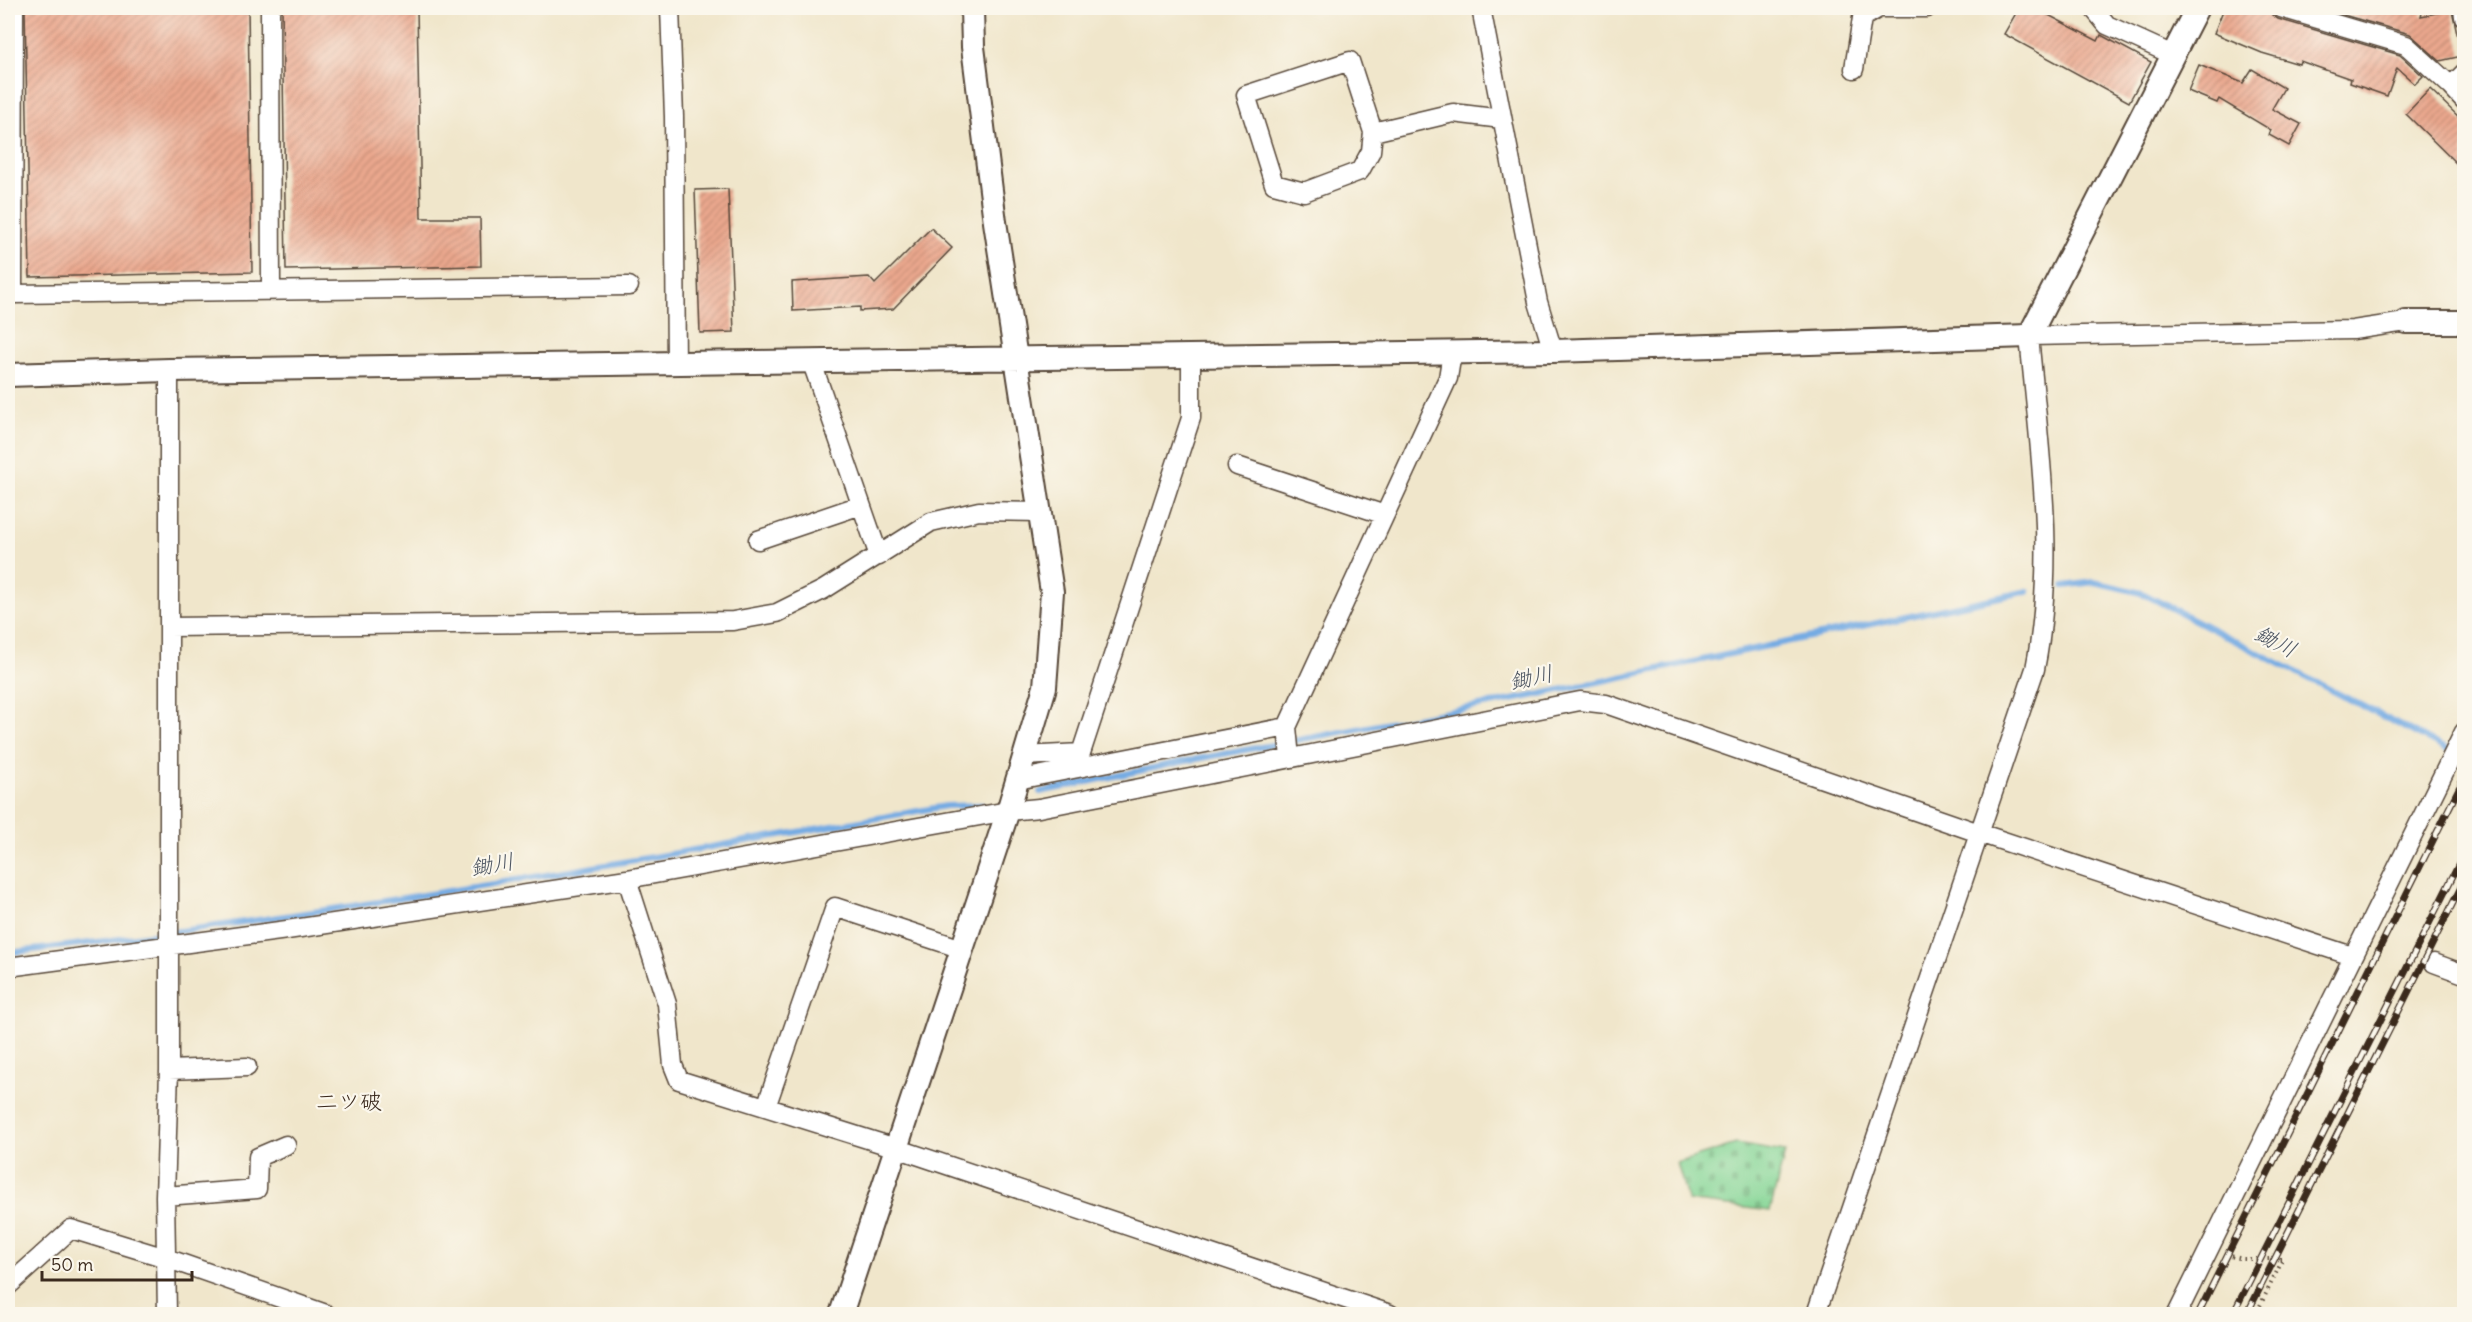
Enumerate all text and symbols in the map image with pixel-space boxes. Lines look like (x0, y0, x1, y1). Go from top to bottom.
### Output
water label: 鋤川 (2250, 619, 2302, 663)
water label: 鋤川 (1507, 659, 1555, 695)
water label: 鋤川 (468, 846, 516, 882)
district label: 二ツ破 (316, 1087, 382, 1115)
scale bar (42, 1244, 192, 1282)
text: 50 m (51, 1253, 93, 1276)

